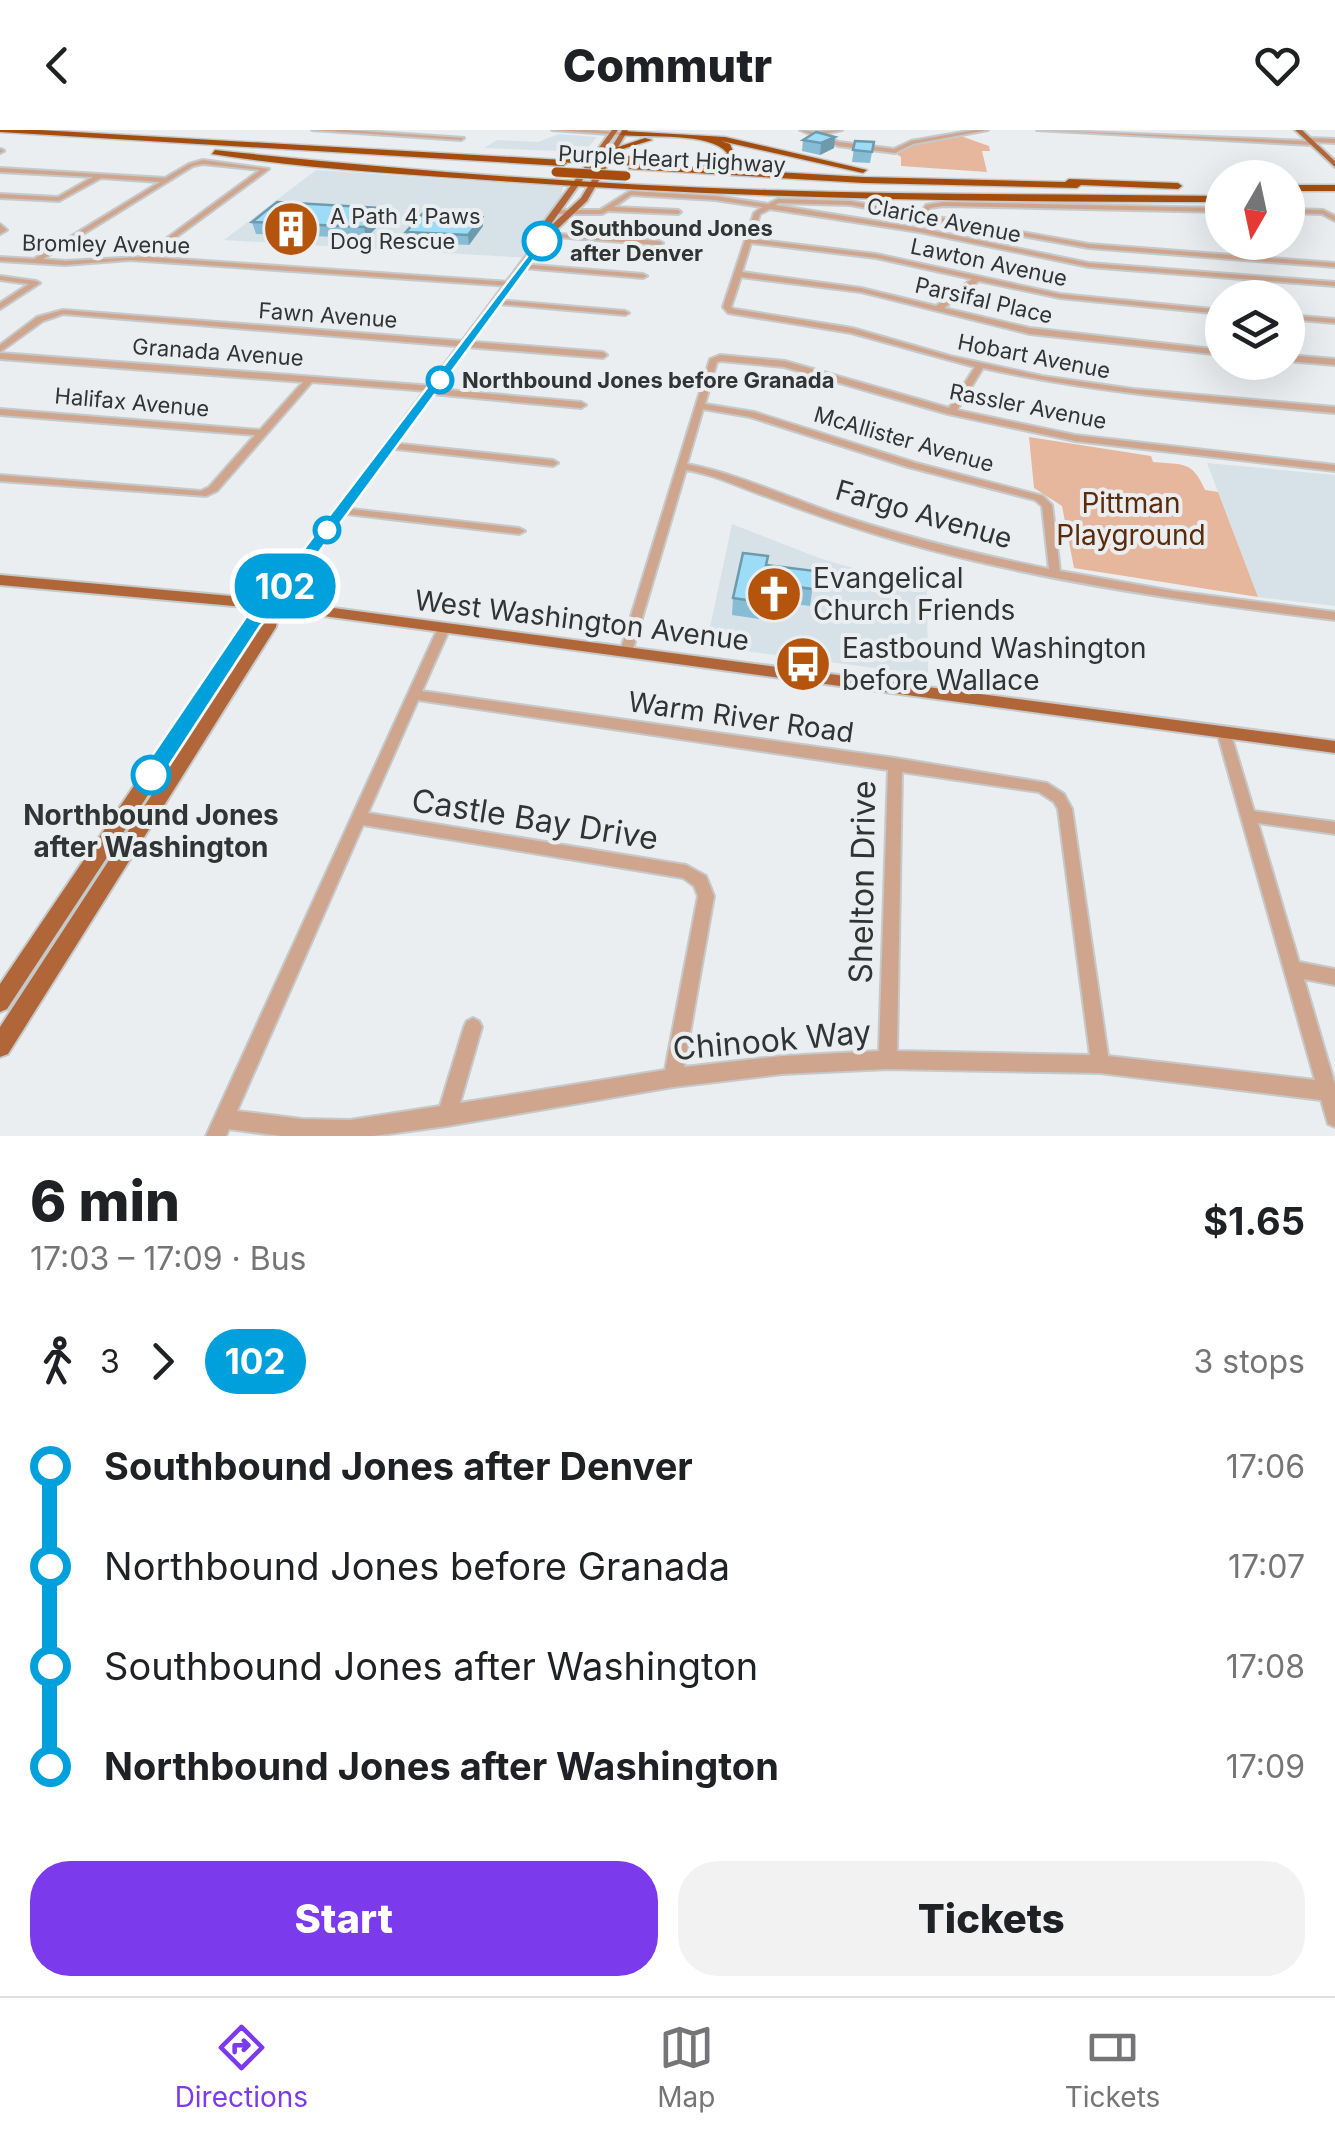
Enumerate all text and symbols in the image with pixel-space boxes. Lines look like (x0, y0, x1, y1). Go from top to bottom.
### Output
icon: back (30, 38, 85, 93)
text: Commutr (563, 38, 772, 93)
icon: heart (1250, 38, 1305, 93)
street label: Purple Heart Highway (558, 140, 786, 178)
north arrow (1205, 160, 1305, 260)
map controls (1205, 160, 1305, 380)
street label: Clarice Avenue (865, 192, 1023, 248)
building icon: A Path 4 Paws Dog Rescue (261, 199, 321, 259)
place label: A Path 4 Paws Dog Rescue (330, 203, 481, 254)
place label: Southbound Jones after Denver (570, 215, 773, 266)
marker: Southbound Jones after Denver (523, 222, 561, 260)
street label: Bromley Avenue (22, 230, 190, 258)
street label: Lawton Avenue (908, 233, 1070, 291)
street label: Parsifal Place (913, 272, 1055, 328)
button: layers (1205, 280, 1305, 380)
street label: Fawn Avenue (258, 297, 398, 333)
street label: Hobart Avenue (956, 328, 1112, 384)
street label: Granada Avenue (131, 333, 305, 371)
marker: Northbound Jones before Granada (427, 367, 453, 393)
place label: Northbound Jones before Granada (462, 367, 835, 393)
street label: Rassler Avenue (947, 378, 1109, 434)
street label: Halifax Avenue (54, 382, 210, 422)
street label: McAllister Avenue (811, 401, 997, 477)
street label: Fargo Avenue (832, 473, 1016, 555)
park label: Pittman Playground (1056, 486, 1206, 552)
unlabelled marker (314, 517, 340, 543)
line badge: 102 (228, 554, 342, 618)
place label: Evangelical Church Friends (813, 561, 1015, 627)
church icon: Evangelical Church Friends (744, 564, 804, 624)
text: 102 (255, 565, 315, 607)
street label: West Washington Avenue (413, 583, 751, 657)
place label: Eastbound Washington before Wallace (842, 631, 1147, 697)
bus stop icon: Eastbound Washington before Wallace (773, 634, 833, 694)
street label: Warm River Road (626, 684, 856, 750)
marker: Northbound Jones after Washington (132, 756, 170, 794)
street label: Castle Bay Drive (409, 780, 661, 858)
street label: Shelton Drive (841, 780, 883, 984)
place label: Northbound Jones after Washington (23, 798, 279, 864)
street label: Chinook Way (671, 1012, 873, 1068)
text: 6 min (30, 1168, 180, 1234)
text: $1.65 (1203, 1198, 1305, 1244)
text: 17:03 – 17:09 · Bus (30, 1239, 306, 1278)
icon: walk (30, 1334, 85, 1389)
icon: forward (135, 1334, 190, 1389)
text: 102 (225, 1340, 286, 1382)
text: 3 (100, 1342, 120, 1381)
text: 3 stops (1194, 1342, 1305, 1381)
text: Southbound Jones after Denver (104, 1443, 693, 1489)
text: 17:06 (1226, 1447, 1305, 1486)
text: Northbound Jones before Granada (104, 1543, 730, 1589)
text: 17:07 (1228, 1547, 1305, 1586)
text: Southbound Jones after Washington (104, 1643, 758, 1689)
text: 17:08 (1226, 1647, 1305, 1686)
text: Northbound Jones after Washington (104, 1743, 779, 1789)
text: 17:09 (1226, 1747, 1305, 1786)
button: Start (30, 1861, 658, 1976)
button: Tickets (678, 1861, 1305, 1976)
tab: Directions (175, 2020, 308, 2114)
tab: Map (657, 2020, 716, 2114)
tab: Tickets (1065, 2020, 1160, 2114)

